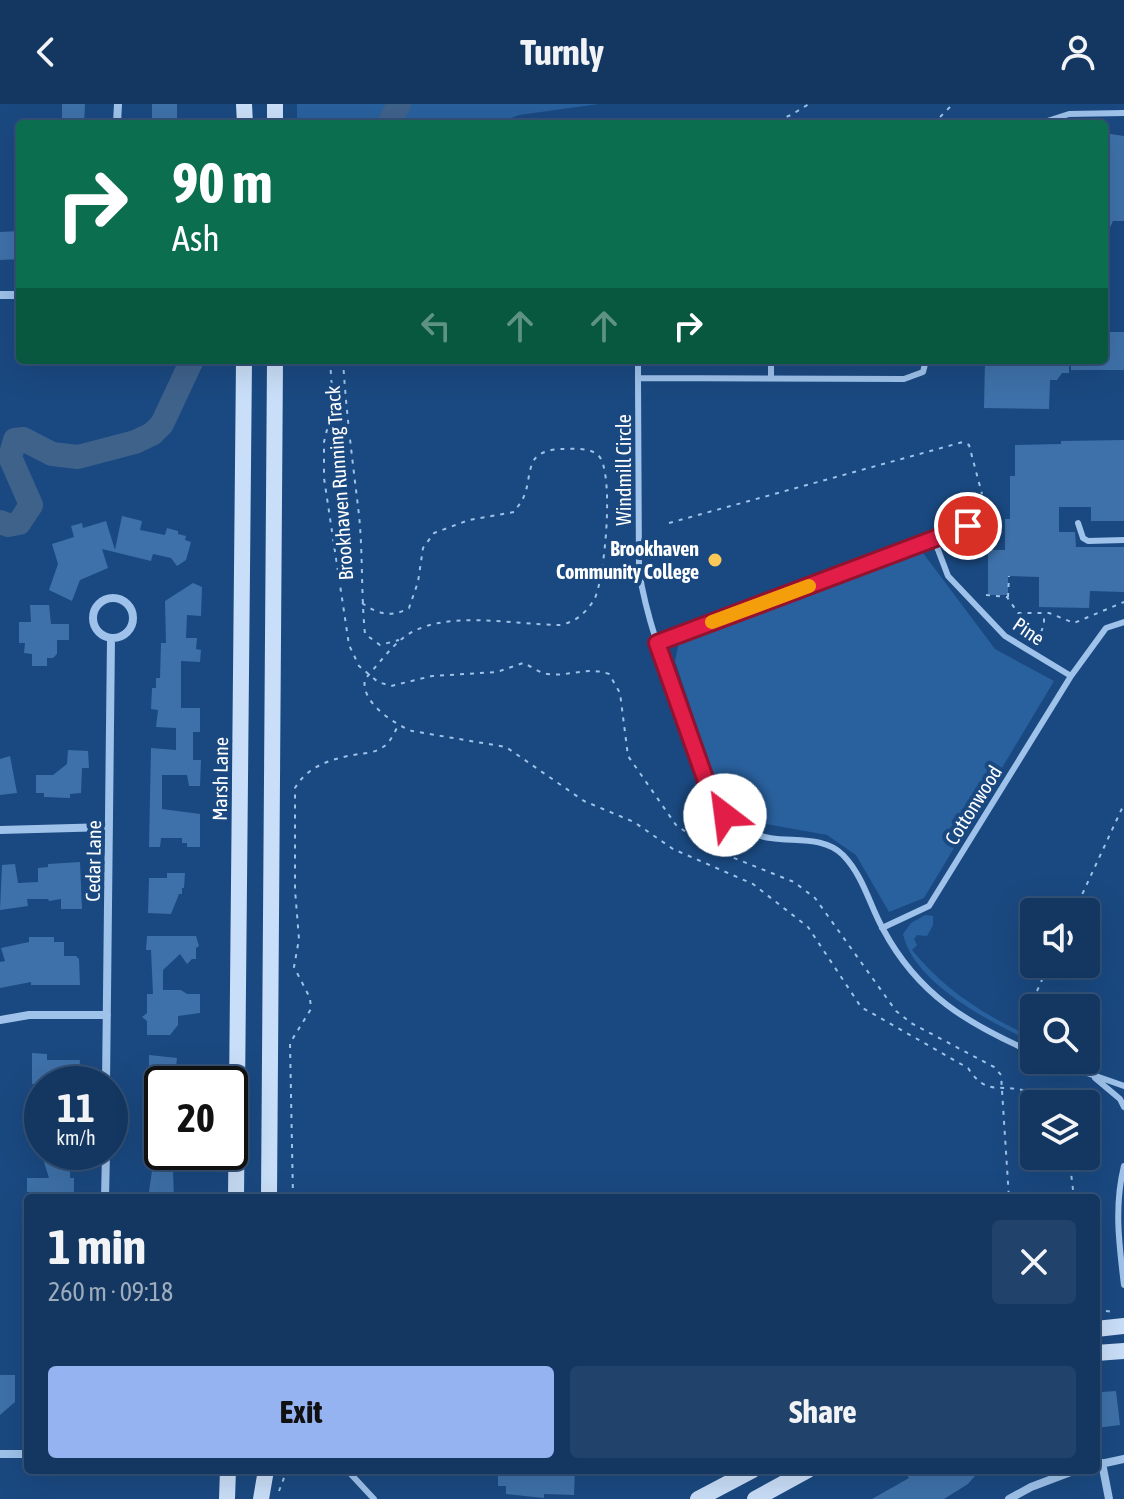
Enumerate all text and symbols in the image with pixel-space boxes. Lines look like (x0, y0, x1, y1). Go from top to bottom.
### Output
icon: back (24, 30, 68, 74)
icon: person (1056, 30, 1100, 74)
text: Turnly (520, 31, 604, 73)
text: 90 m (172, 151, 273, 215)
icon: right (40, 152, 144, 256)
text: Ash (172, 217, 220, 259)
icon: left (414, 304, 458, 348)
icon: ahead (498, 304, 542, 348)
icon: ahead (582, 304, 626, 348)
icon: right (666, 304, 710, 348)
street label: Brookhaven Running Track (321, 385, 357, 581)
street label: Windmill Circle (612, 414, 635, 526)
pin (934, 492, 1002, 560)
icon: arrive (946, 504, 990, 548)
place label: Brookhaven Community College (556, 537, 699, 583)
marker: Brookhaven Community College (706, 551, 724, 569)
street label: Pine (1009, 612, 1049, 650)
street label: Marsh Lane (208, 737, 232, 821)
street label: Cottonwood (940, 761, 1006, 849)
position arrow (683, 773, 767, 857)
street label: Cedar Lane (81, 820, 105, 902)
map controls (1020, 898, 1100, 1170)
button: sound (1020, 898, 1100, 978)
button: search (1020, 994, 1100, 1074)
speed limit sign: 20 (144, 1066, 248, 1170)
text: 11 (57, 1085, 95, 1130)
button: layers (1020, 1090, 1100, 1170)
text: km/h (56, 1126, 96, 1149)
text: 1 min (48, 1219, 146, 1274)
button: close (992, 1220, 1076, 1304)
text: 260 m · 09:18 (48, 1277, 173, 1307)
button: Exit (48, 1366, 554, 1458)
button: Share (570, 1366, 1076, 1458)

